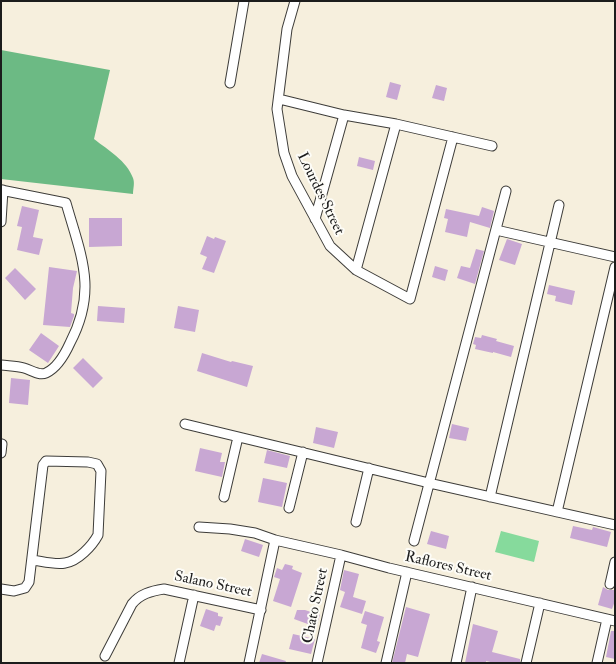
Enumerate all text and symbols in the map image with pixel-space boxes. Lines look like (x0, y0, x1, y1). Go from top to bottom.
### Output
street label: Lourdes Street (292, 150, 348, 238)
street label: Raflores Street (403, 548, 493, 586)
street label: Chato Street (299, 567, 333, 645)
street label: Salano Street (173, 568, 253, 602)

